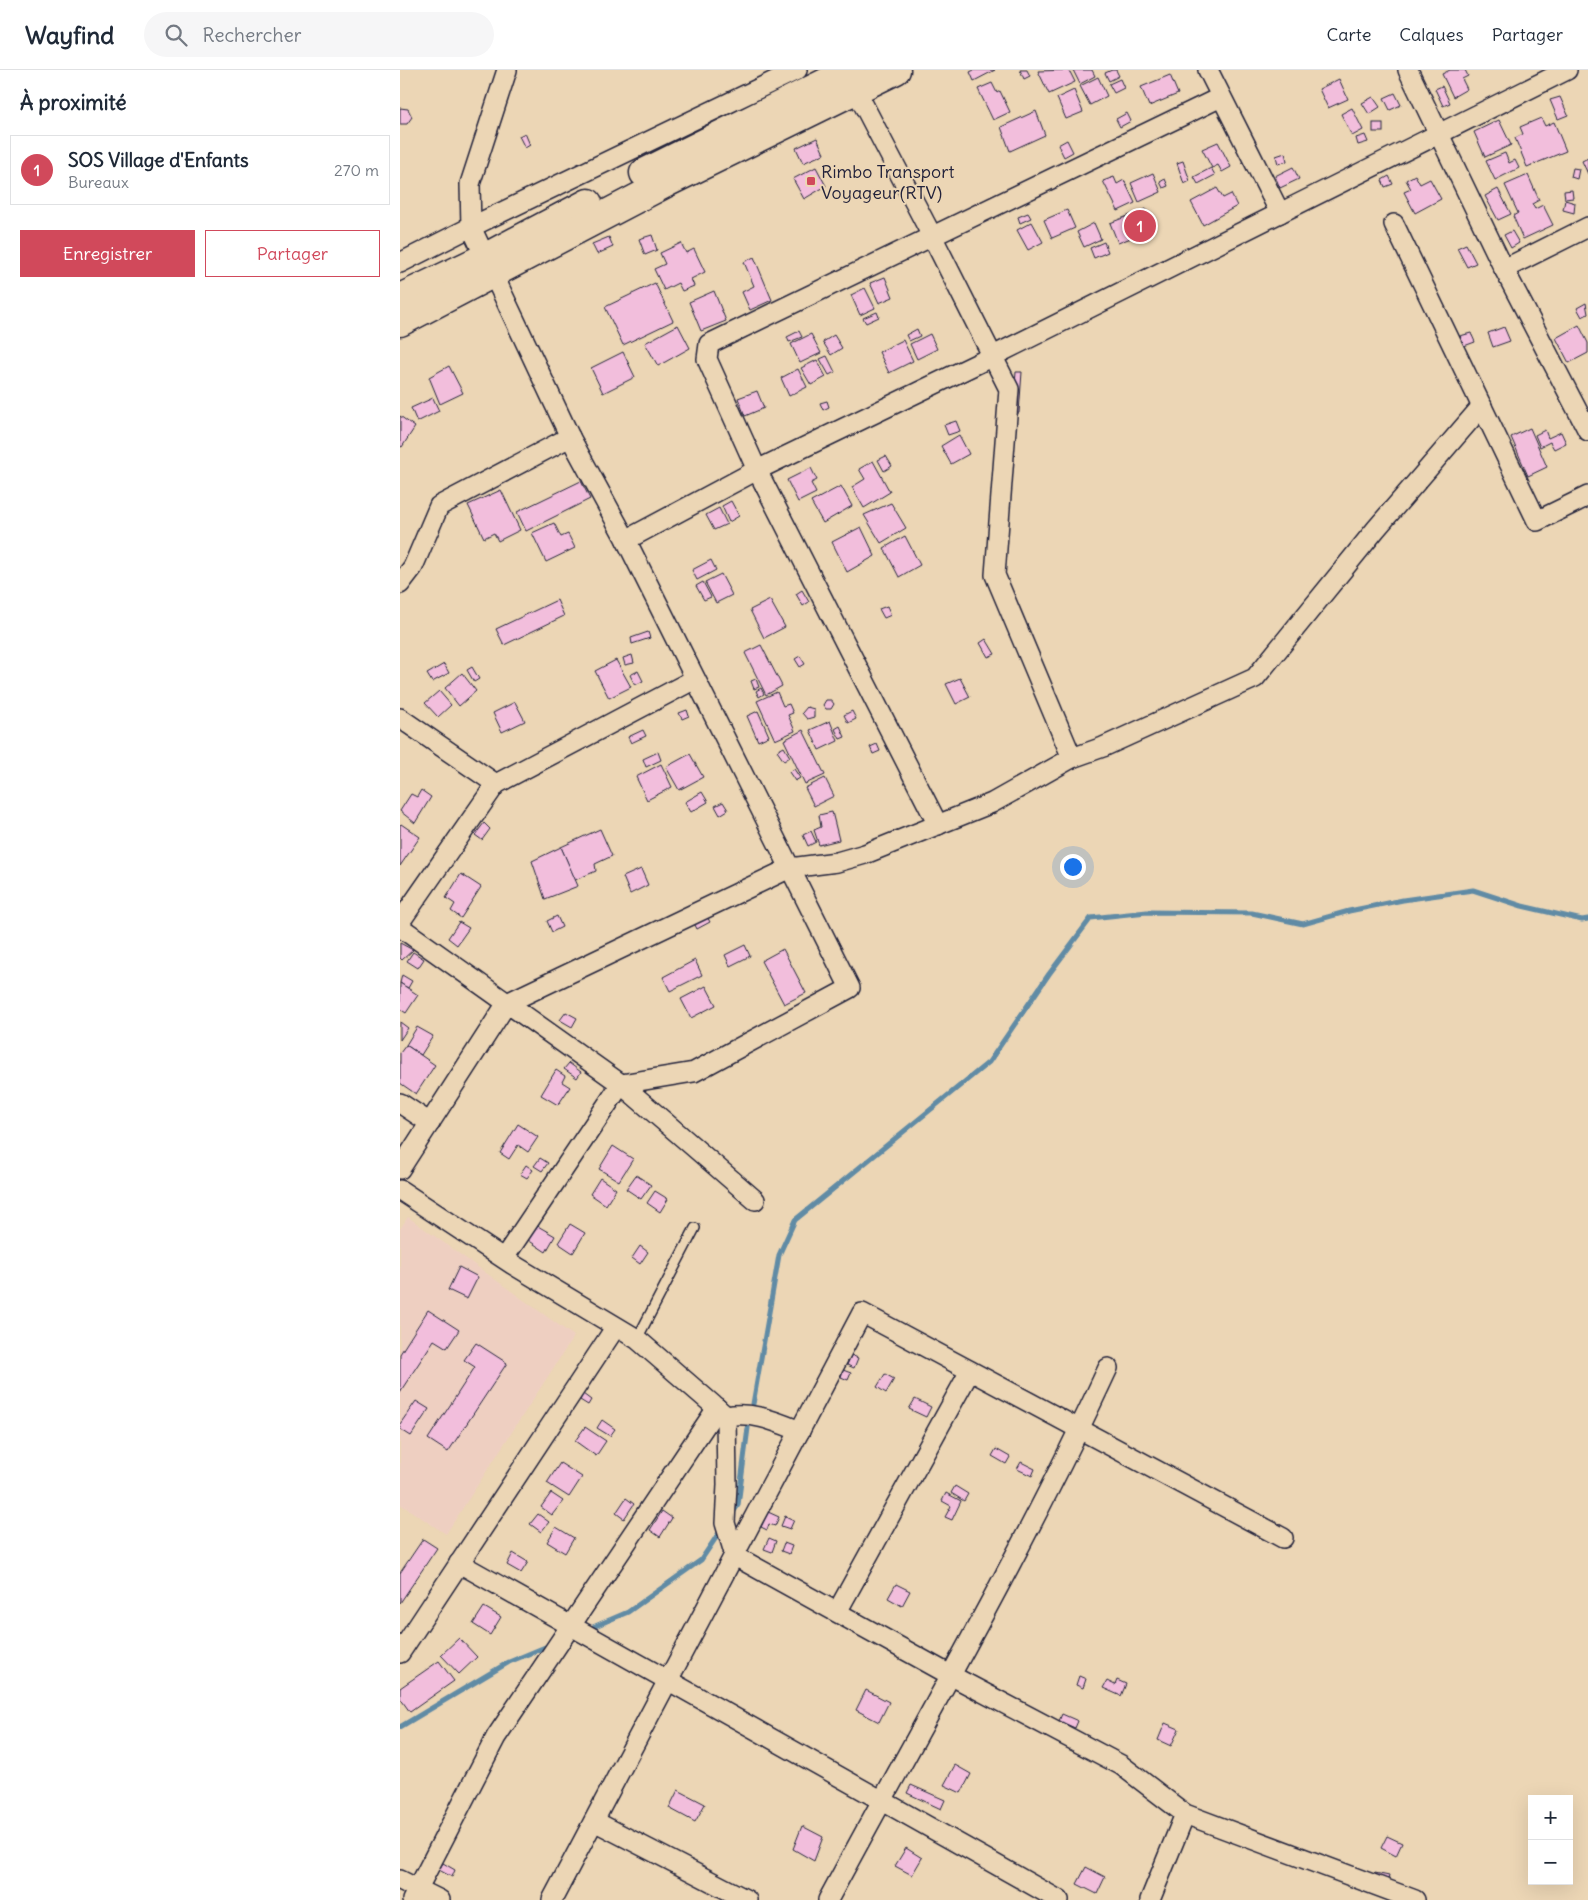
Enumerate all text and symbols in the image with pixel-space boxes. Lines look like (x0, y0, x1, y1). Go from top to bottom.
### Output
search box (144, 12, 494, 57)
text: Wayfind (25, 20, 114, 50)
icon: search (162, 21, 190, 49)
text: Rechercher (202, 23, 302, 47)
text: Carte (1326, 23, 1371, 46)
text: Calques (1399, 23, 1464, 46)
text: Partager (1492, 23, 1563, 46)
text: À proximité (20, 89, 127, 116)
text: SOS Village d'Enfants (68, 148, 249, 172)
text: 1 (34, 160, 40, 180)
text: 270 m (334, 160, 379, 180)
place label: Rimbo Transport Voyageur(RTV) (821, 160, 955, 204)
text: Bureaux (68, 172, 129, 192)
marker: Rimbo Transport Voyageur(RTV) (805, 175, 817, 187)
pin: 1 (1124, 207, 1156, 245)
button: Enregistrer (20, 230, 195, 277)
button: Partager (205, 230, 380, 277)
your location (1060, 854, 1086, 880)
map controls (1528, 1795, 1573, 1885)
button: + (1528, 1795, 1573, 1840)
button: − (1528, 1840, 1573, 1885)

